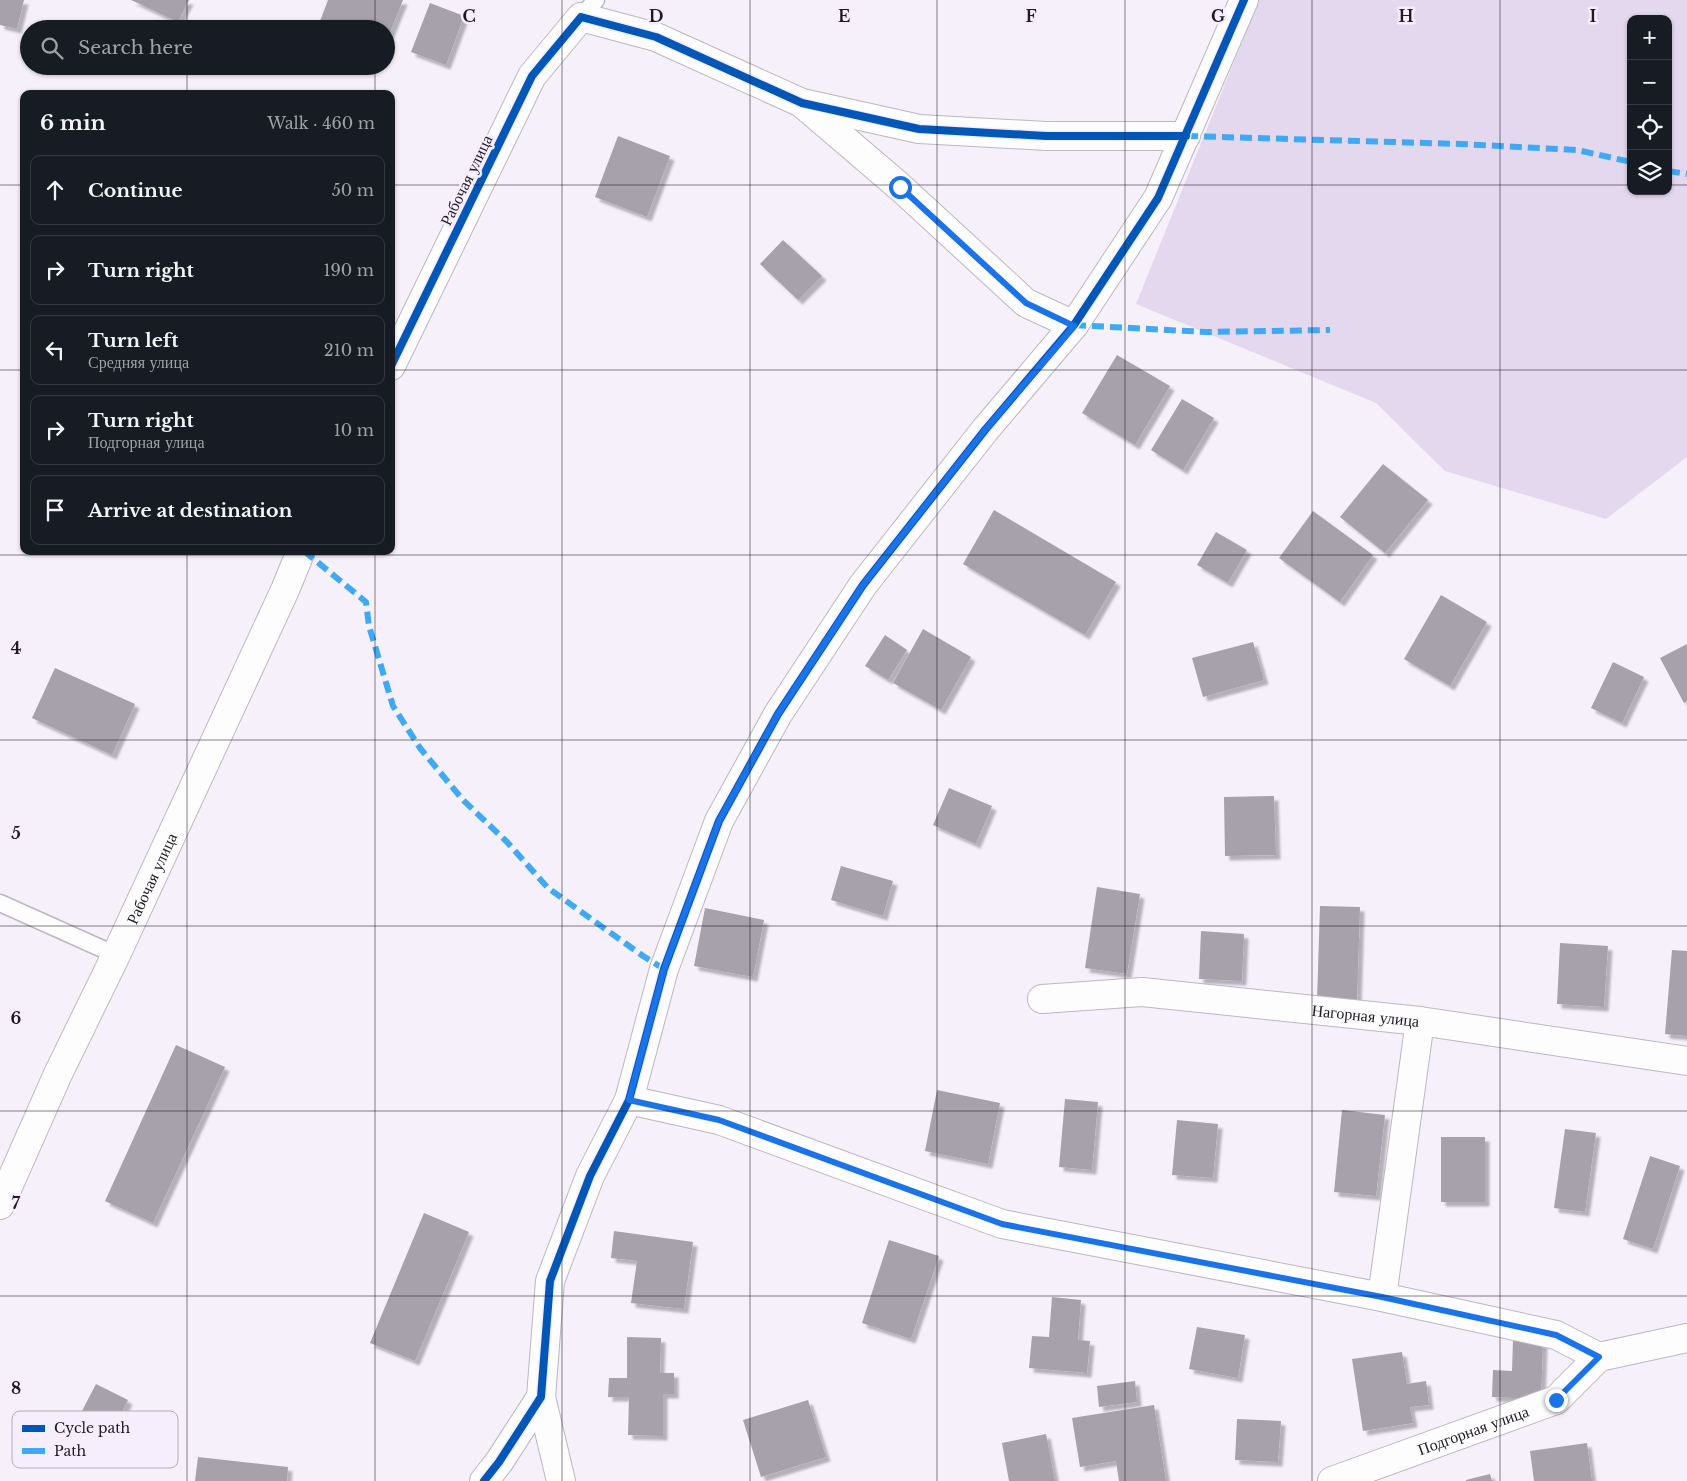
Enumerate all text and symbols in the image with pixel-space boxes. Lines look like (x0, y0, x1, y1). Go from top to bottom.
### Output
text: C (462, 6, 476, 26)
text: D (649, 6, 663, 26)
text: E (838, 6, 850, 26)
text: F (1025, 6, 1037, 26)
text: G (1211, 6, 1225, 26)
text: H (1398, 6, 1414, 26)
text: I (1590, 6, 1597, 26)
map controls (1627, 15, 1672, 195)
button: + (1627, 15, 1672, 60)
search box (20, 20, 395, 75)
icon: search (38, 34, 66, 62)
text: Search here (78, 36, 193, 59)
button: − (1627, 60, 1672, 105)
button: locate (1627, 105, 1672, 150)
text: 6 min (40, 110, 106, 136)
text: Walk · 460 m (267, 113, 375, 133)
street label: Рабочая улица (435, 131, 497, 229)
button: layers (1627, 150, 1672, 195)
icon: ahead (41, 176, 69, 204)
route start (889, 176, 912, 199)
text: Continue (88, 179, 183, 202)
text: 50 m (332, 180, 374, 200)
icon: right (41, 256, 69, 284)
text: Turn right (88, 259, 194, 282)
text: 190 m (323, 260, 374, 280)
text: Turn left (88, 329, 179, 352)
icon: left (41, 336, 69, 364)
text: 210 m (324, 340, 374, 360)
text: Средняя улица (88, 352, 189, 372)
text: Turn right (88, 409, 194, 432)
icon: right (41, 416, 69, 444)
text: 10 m (334, 420, 374, 440)
text: Подгорная улица (88, 432, 205, 452)
icon: arrive (41, 496, 69, 524)
text: Arrive at destination (88, 499, 292, 522)
text: 4 (11, 638, 21, 658)
text: 5 (11, 823, 21, 843)
street label: Рабочая улица (122, 830, 181, 927)
street label: Нагорная улица (1311, 1000, 1420, 1031)
text: 6 (11, 1008, 22, 1028)
text: 7 (12, 1193, 21, 1213)
text: 8 (11, 1378, 21, 1398)
route end (1545, 1389, 1568, 1412)
street label: Подгорная улица (1415, 1401, 1531, 1459)
legend (12, 1411, 178, 1468)
text: Cycle path (54, 1419, 131, 1437)
text: Path (54, 1442, 86, 1460)

